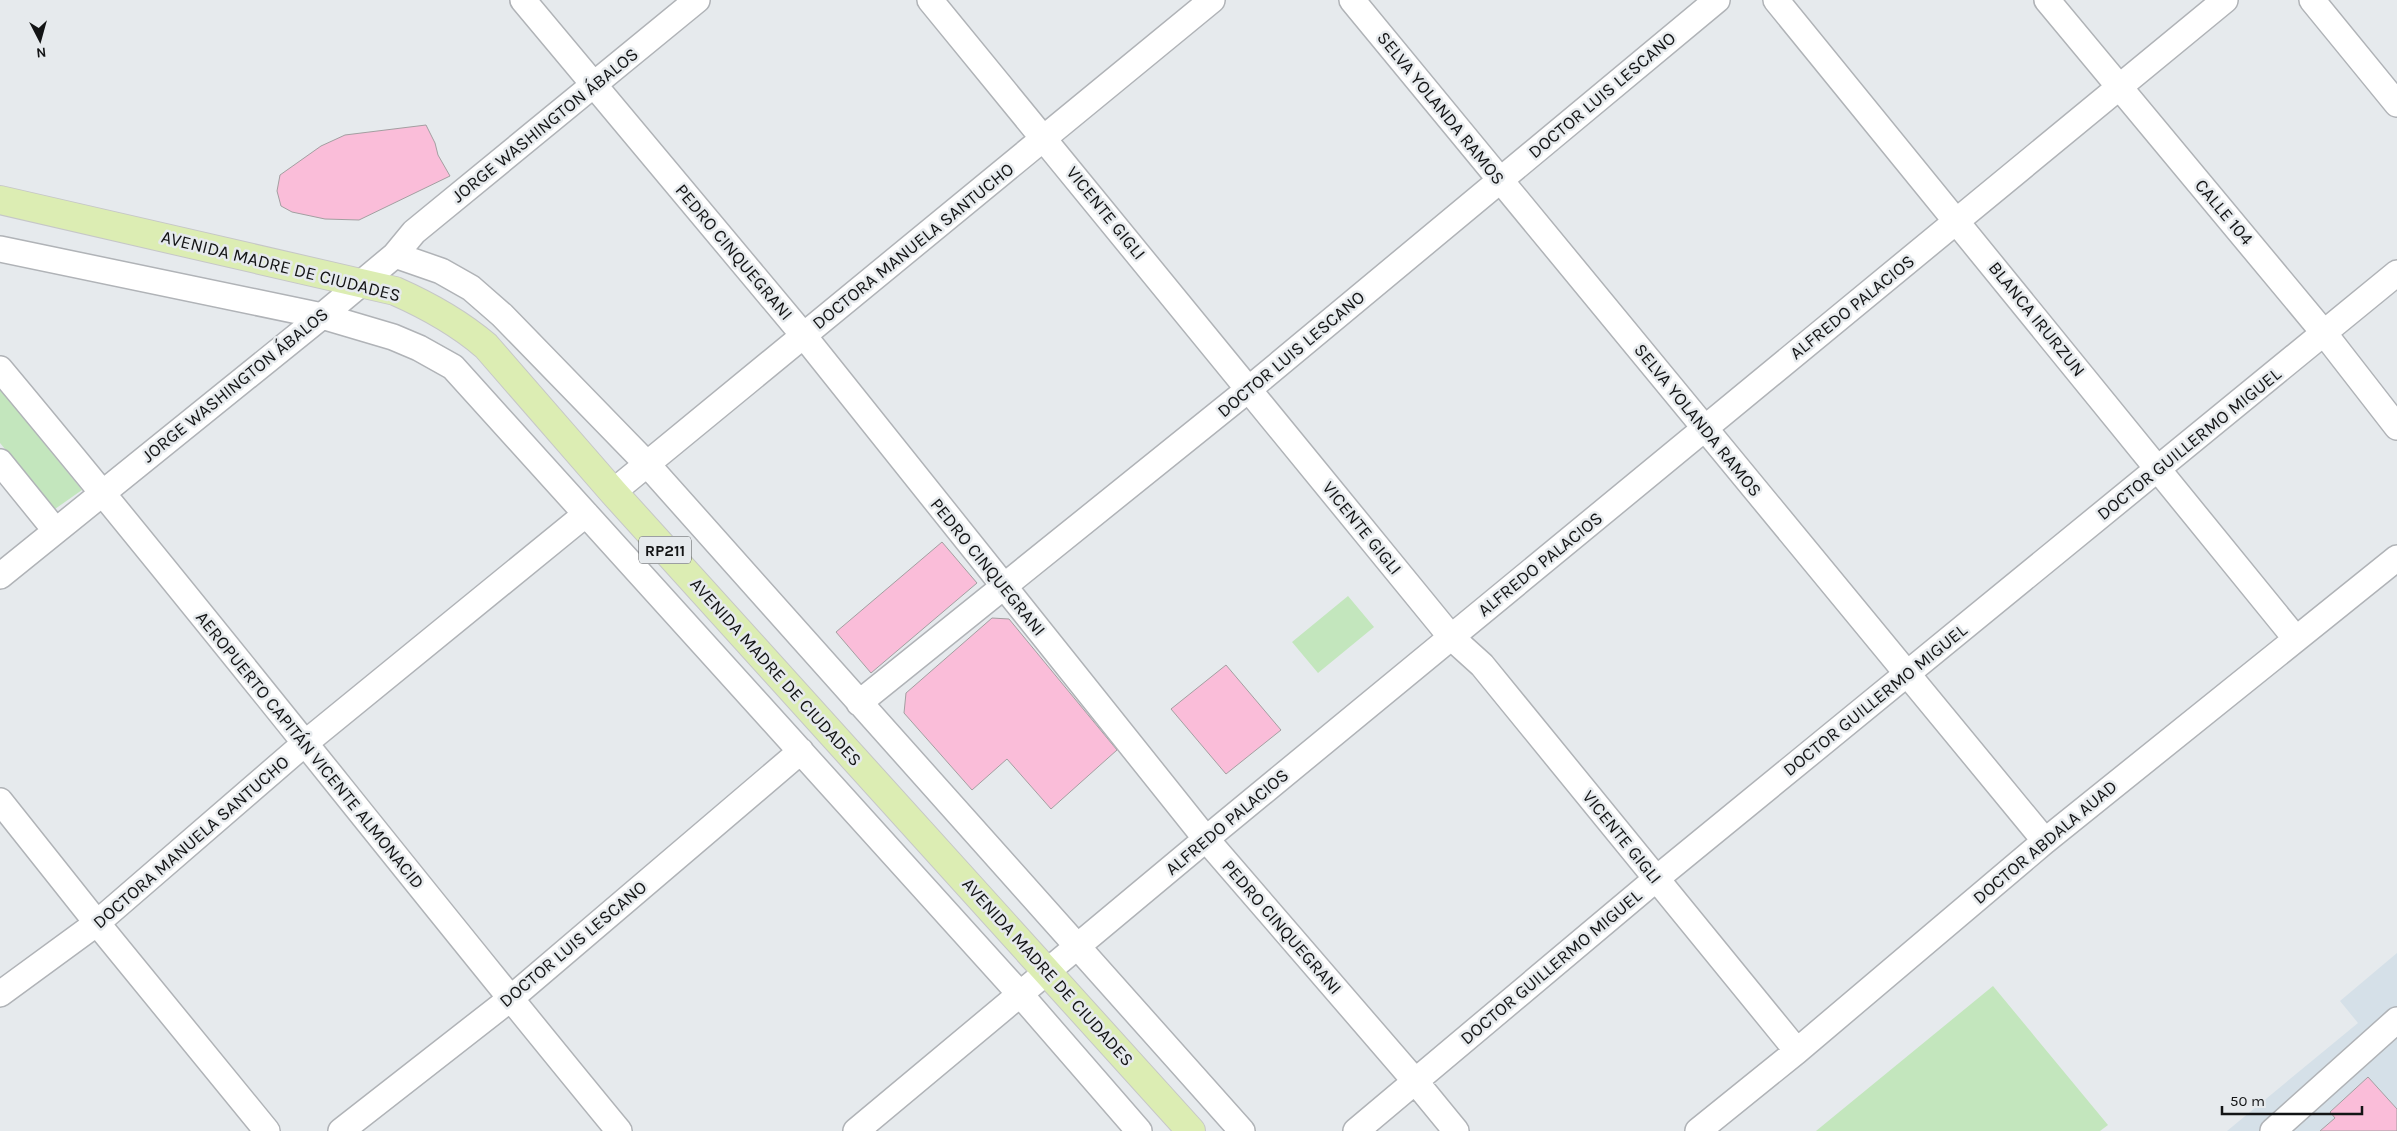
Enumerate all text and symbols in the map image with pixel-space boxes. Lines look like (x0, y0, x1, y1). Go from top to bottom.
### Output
north arrow (15, 15, 65, 65)
street label: SELVA YOLANDA RAMOS (1372, 27, 1510, 189)
street label: DOCTOR LUIS LESCANO (1524, 27, 1680, 163)
street label: JORGE WASHINGTON ÁBALOS (447, 42, 643, 207)
text: N (35, 43, 47, 61)
street label: DOCTORA MANUELA SANTUCHO (808, 158, 1018, 334)
street label: VICENTE GIGLI (1062, 162, 1150, 264)
street label: CALLE 104 (2190, 175, 2258, 249)
street label: PEDRO CINQUEGRANI (671, 179, 797, 325)
street label: AVENIDA MADRE DE CIUDADES (159, 226, 403, 306)
street label: ALFREDO PALACIOS (1785, 250, 1919, 364)
street label: BLANCA IRURZUN (1984, 257, 2090, 381)
street label: DOCTOR LUIS LESCANO (1213, 286, 1369, 422)
street label: JORGE WASHINGTON ÁBALOS (137, 302, 333, 467)
street label: SELVA YOLANDA RAMOS (1629, 339, 1767, 501)
street label: DOCTOR GUILLERMO MIGUEL (2093, 363, 2286, 525)
street label: VICENTE GIGLI (1318, 477, 1406, 579)
street label: PEDRO CINQUEGRANI (926, 494, 1050, 640)
street label: ALFREDO PALACIOS (1473, 507, 1607, 621)
road number: RP211 (639, 536, 691, 564)
street label: AVENIDA MADRE DE CIUDADES (686, 573, 866, 771)
street label: AEROPUERTO CAPITÁN VICENTE ALMONACID (191, 606, 430, 893)
street label: DOCTOR GUILLERMO MIGUEL (1779, 619, 1972, 781)
street label: DOCTORA MANUELA SANTUCHO (88, 751, 294, 933)
street label: ALFREDO PALACIOS (1161, 764, 1293, 880)
street label: DOCTOR ABDALA AUAD (1968, 775, 2122, 909)
street label: VICENTE GIGLI (1578, 786, 1666, 888)
street label: PEDRO CINQUEGRANI (1218, 855, 1346, 999)
street label: AVENIDA MADRE DE CIUDADES (958, 873, 1138, 1071)
street label: DOCTOR LUIS LESCANO (495, 876, 651, 1012)
street label: DOCTOR GUILLERMO MIGUEL (1456, 884, 1647, 1049)
scale bar (2222, 1084, 2362, 1116)
text: 50 m (2230, 1092, 2265, 1110)

